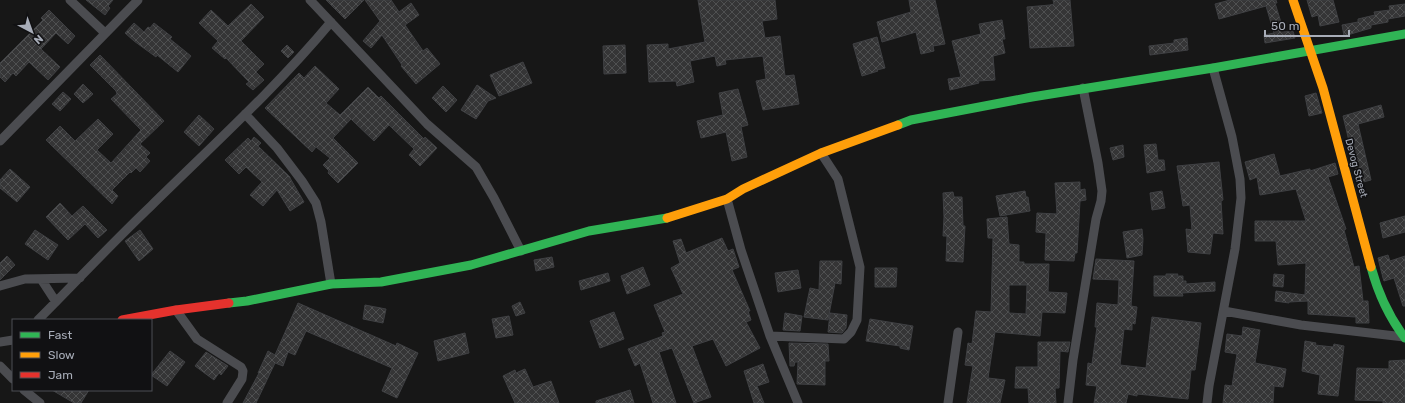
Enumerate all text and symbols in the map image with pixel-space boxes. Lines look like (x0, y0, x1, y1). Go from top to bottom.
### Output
north arrow (12, 12, 52, 52)
scale bar (1265, 12, 1349, 38)
text: 50 m (1271, 19, 1299, 33)
text: N (31, 32, 45, 47)
street label: Devog Street (1342, 137, 1370, 199)
legend (12, 319, 152, 391)
text: Fast (48, 328, 72, 342)
text: Slow (48, 348, 75, 362)
text: Jam (48, 368, 73, 382)

